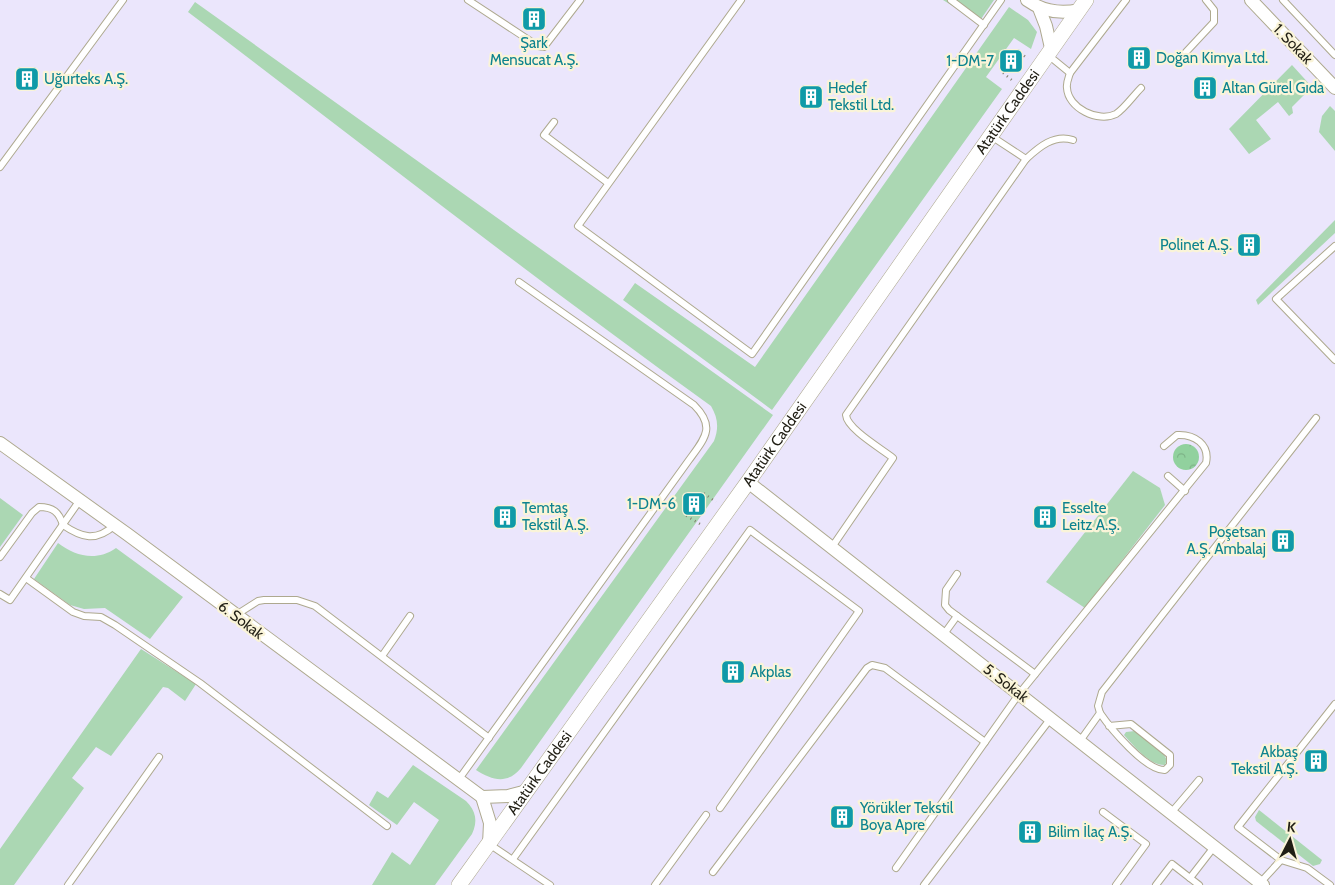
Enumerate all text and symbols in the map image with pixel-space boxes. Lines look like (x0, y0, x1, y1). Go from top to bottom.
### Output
building icon: Şark Mensucat A.Ş. (521, 6, 547, 32)
street label: 1. Sokak (1270, 20, 1317, 68)
place label: Şark Mensucat A.Ş. (490, 34, 578, 69)
building icon: Doğan Kimya Ltd. (1126, 45, 1152, 71)
building icon: 1-DM-7 (998, 48, 1024, 74)
place label: Doğan Kimya Ltd. (1156, 49, 1268, 67)
place label: 1-DM-7 (946, 52, 994, 70)
building icon: Uğurteks A.Ş. (14, 66, 40, 92)
street label: Atatürk Caddesi (972, 66, 1043, 158)
place label: Uğurteks A.Ş. (44, 70, 128, 88)
building icon: Altan Gürel Gıda (1192, 75, 1218, 101)
place label: Hedef Tekstil Ltd. (828, 79, 894, 114)
place label: Altan Gürel Gıda (1222, 79, 1325, 97)
building icon: Hedef Tekstil Ltd. (798, 84, 824, 110)
building icon: Polinet A.Ş. (1236, 232, 1262, 258)
place label: Polinet A.Ş. (1160, 236, 1232, 254)
street label: Atatürk Caddesi (739, 399, 810, 490)
building icon: 1-DM-6 (681, 491, 707, 517)
place label: 1-DM-6 (627, 495, 676, 513)
place label: Temtaş Tekstil A.Ş. (522, 499, 589, 534)
place label: Esselte Leitz A.Ş. (1062, 499, 1120, 534)
building icon: Temtaş Tekstil A.Ş. (492, 504, 518, 530)
building icon: Esselte Leitz A.Ş. (1032, 504, 1058, 530)
place label: Poşetsan A.Ş. Ambalaj (1187, 523, 1266, 558)
building icon: Poşetsan A.Ş. Ambalaj (1270, 528, 1296, 554)
street label: 6. Sokak (215, 597, 268, 643)
building icon: Akplas (720, 659, 746, 685)
street label: 5. Sokak (980, 660, 1032, 706)
place label: Akplas (750, 663, 791, 681)
street label: Atatürk Caddesi (503, 727, 576, 818)
place label: Akbaş Tekstil A.Ş. (1231, 743, 1298, 778)
building icon: Akbaş Tekstil A.Ş. (1303, 748, 1329, 774)
place label: Yörükler Tekstil Boya Apre (859, 799, 954, 834)
building icon: Yörükler Tekstil Boya Apre (829, 804, 855, 830)
north arrow (1265, 815, 1315, 865)
text: K (1286, 818, 1297, 837)
building icon: Bilim İlaç A.Ş. (1017, 819, 1043, 845)
place label: Bilim İlaç A.Ş. (1048, 822, 1132, 841)

